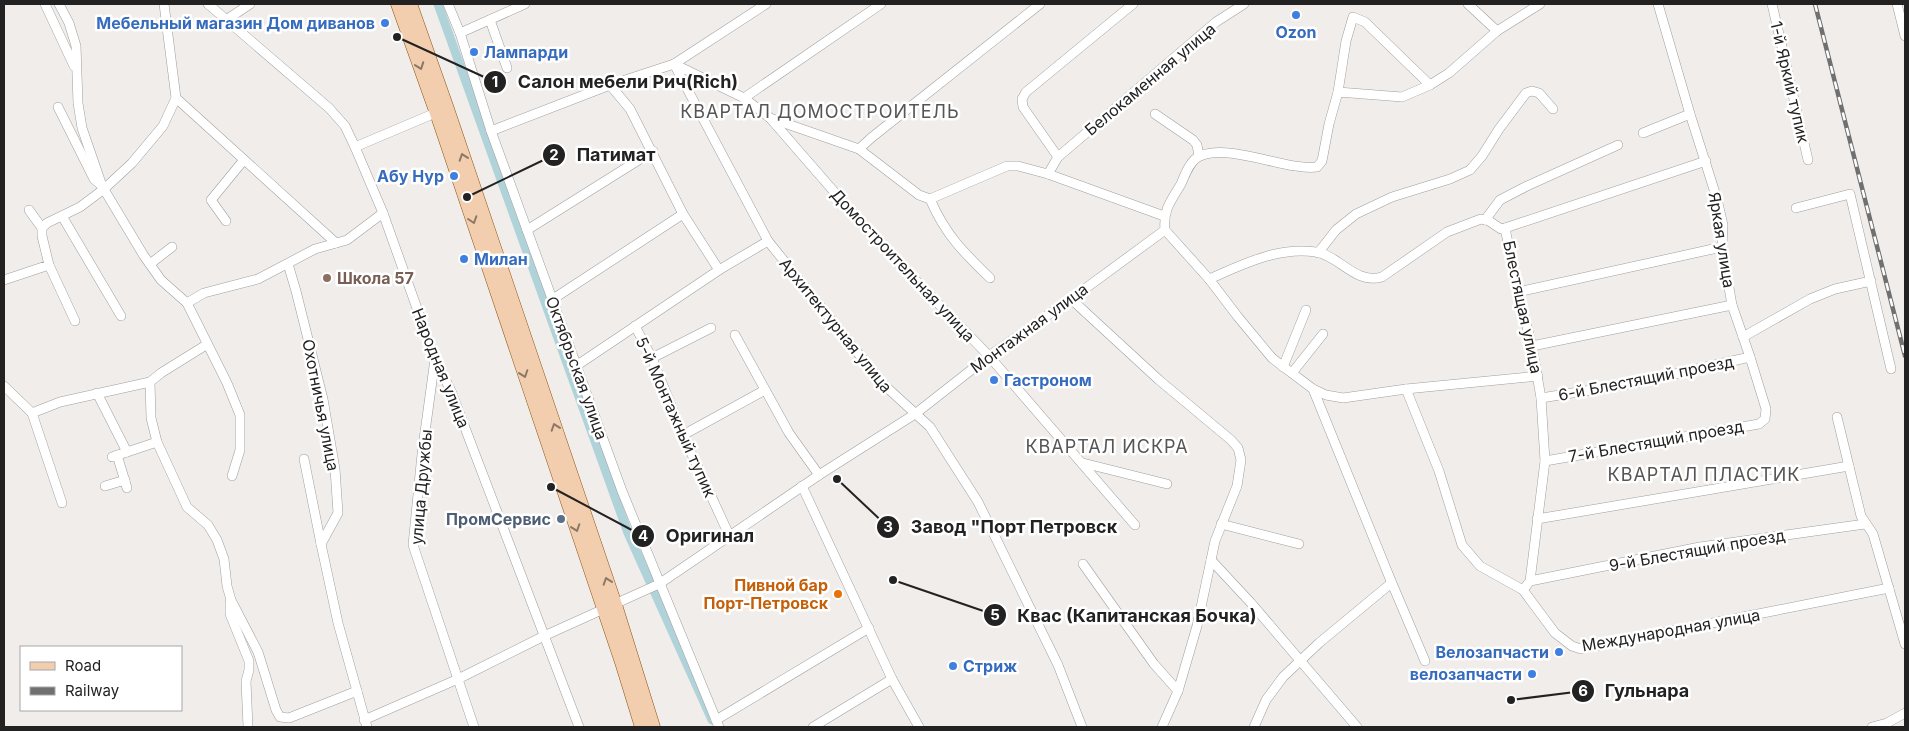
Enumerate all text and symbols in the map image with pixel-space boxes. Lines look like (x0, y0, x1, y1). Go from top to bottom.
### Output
marker: Ozon (1290, 9, 1302, 21)
place label: Мебельный магазин Дом диванов (96, 13, 375, 33)
marker: Мебельный магазин Дом диванов (379, 17, 391, 29)
street label: Белокаменная улица (1081, 18, 1219, 140)
street label: 1-й Яркий тупик (1766, 19, 1814, 145)
place label: Ozon (1276, 22, 1316, 42)
place label: Лампарди (484, 42, 568, 62)
marker: Лампарди (468, 46, 480, 58)
one-way arrow (414, 62, 424, 70)
callout: Салон мебели Рич(Rich) (483, 65, 748, 98)
text: Салон мебели Рич(Rich) (518, 71, 738, 92)
text: 1 (492, 72, 498, 91)
district label: КВАРТАЛ ДОМОСТРОИТЕЛЬ (680, 101, 960, 122)
callout: Патимат (541, 138, 665, 171)
text: Патимат (577, 144, 655, 165)
text: 2 (549, 145, 559, 164)
one-way arrow (459, 153, 469, 161)
place label: Абу Нур (377, 166, 444, 186)
marker: Абу Нур (448, 170, 460, 182)
street label: Домостроительная улица (827, 184, 979, 346)
street label: Яркая улица (1705, 191, 1739, 289)
one-way arrow (467, 215, 477, 224)
street label: Блестящая улица (1499, 239, 1547, 375)
place label: Милан (474, 249, 528, 269)
marker: Милан (458, 253, 470, 265)
street label: Архитектурная улица (775, 254, 897, 396)
place label: Школа 57 (337, 268, 414, 288)
marker: Школа 57 (321, 272, 333, 284)
street label: Монтажная улица (966, 279, 1092, 377)
street label: Октябрьская улица (542, 294, 612, 442)
street label: Народная улица (408, 305, 474, 431)
street label: 5-й Монтажный тупик (632, 334, 721, 501)
street label: Охотничья улица (298, 337, 344, 473)
street label: 6-й Блестящий проезд (1556, 351, 1736, 405)
one-way arrow (519, 369, 529, 378)
place label: Гастроном (1004, 370, 1092, 390)
marker: Гастроном (988, 374, 1000, 386)
street label: 7-й Блестящий проезд (1567, 416, 1745, 466)
one-way arrow (550, 423, 560, 431)
street label: улица Дружбы (406, 428, 436, 546)
district label: КВАРТАЛ ИСКРА (1025, 436, 1189, 457)
district label: КВАРТАЛ ПЛАСТИК (1608, 464, 1800, 485)
place label: ПромСервис (446, 509, 551, 529)
callout: Завод "Порт Петровск (876, 511, 1127, 544)
marker: ПромСервис (555, 513, 567, 525)
text: Завод "Порт Петровск (911, 516, 1118, 537)
text: 3 (883, 517, 893, 536)
callout: Оригинал (631, 519, 764, 552)
one-way arrow (570, 523, 580, 532)
text: Оригинал (666, 525, 754, 546)
street label: 9-й Блестящий проезд (1607, 525, 1787, 575)
text: 4 (638, 526, 648, 545)
place label: Пивной бар Порт-Петровск (703, 575, 829, 613)
one-way arrow (602, 577, 612, 585)
marker: Пивной бар Порт-Петровск (832, 588, 844, 600)
callout: Квас (Капитанская Бочка) (983, 599, 1267, 632)
street label: Международная улица (1580, 604, 1762, 656)
text: 5 (990, 605, 1000, 624)
text: Квас (Капитанская Бочка) (1017, 605, 1257, 626)
place label: Велозапчасти (1435, 642, 1549, 662)
legend (20, 646, 182, 711)
marker: Велозапчасти (1553, 646, 1565, 658)
text: Road (65, 656, 101, 675)
place label: Стриж (963, 656, 1017, 676)
marker: Стриж (947, 660, 959, 672)
place label: велозапчасти (1410, 664, 1522, 684)
marker: велозапчасти (1526, 668, 1538, 680)
callout: Гульнара (1570, 675, 1700, 708)
text: Гульнара (1605, 680, 1689, 701)
text: Railway (65, 681, 120, 700)
text: 6 (1578, 681, 1588, 700)

